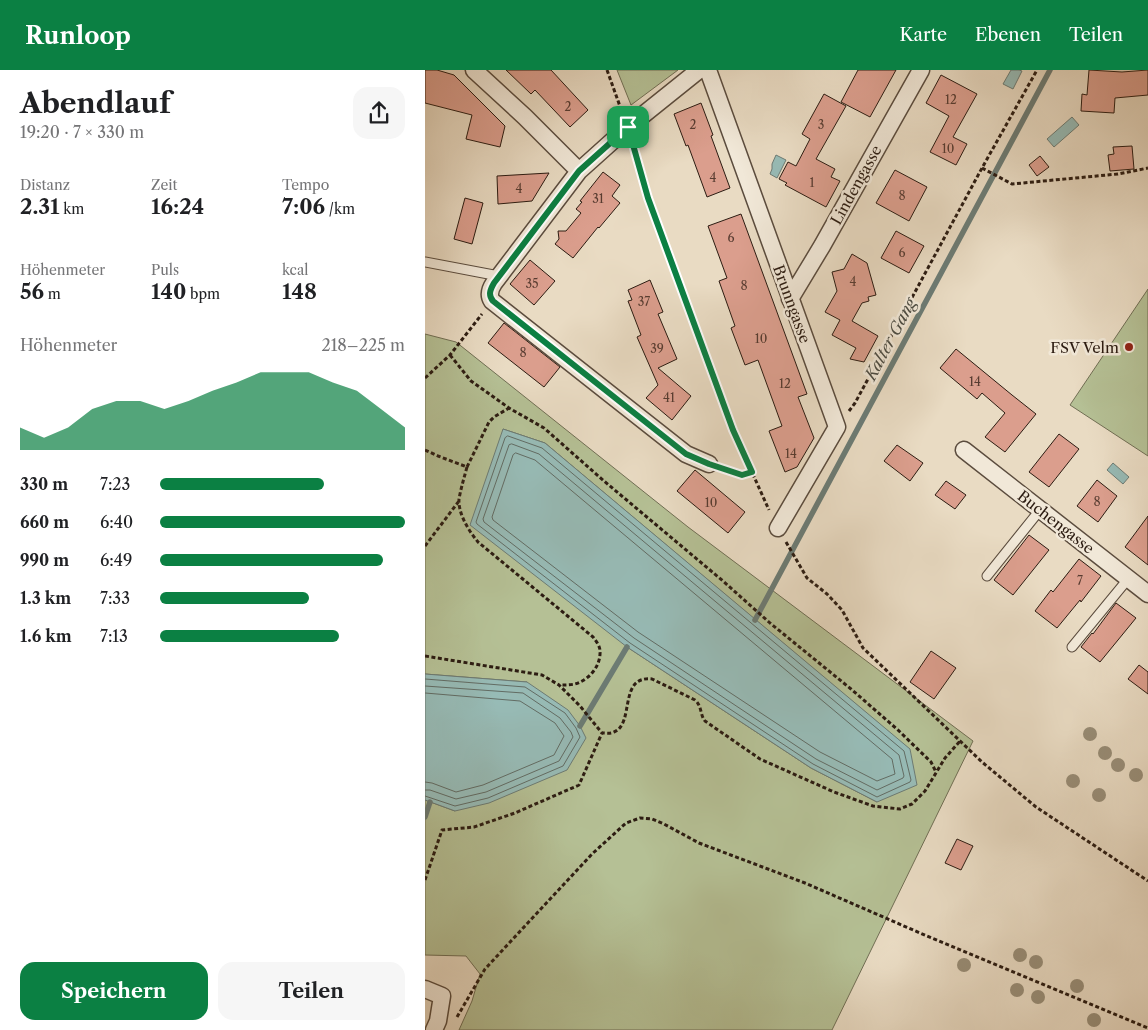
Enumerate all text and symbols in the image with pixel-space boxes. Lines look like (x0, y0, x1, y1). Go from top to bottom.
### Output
text: Runloop (25, 21, 131, 50)
text: Karte (899, 24, 947, 46)
text: Ebenen (975, 24, 1041, 46)
text: Teilen (1069, 24, 1123, 46)
text: Abendlauf (20, 86, 171, 120)
button: share (353, 87, 405, 139)
house number: 12 (945, 92, 957, 107)
house number: 2 (565, 99, 572, 114)
pin (607, 106, 649, 148)
icon: arrive (614, 113, 642, 141)
house number: 2 (690, 117, 697, 132)
house number: 3 (818, 117, 824, 132)
text: 19:20 · 7 × 330 m (20, 122, 144, 142)
house number: 10 (942, 141, 954, 156)
street label: Lindengasse (826, 142, 886, 228)
house number: 4 (710, 170, 717, 185)
house number: 1 (809, 175, 815, 190)
text: Distanz (20, 176, 70, 194)
text: Zeit (151, 176, 178, 194)
text: Tempo (282, 176, 329, 194)
house number: 4 (516, 181, 523, 196)
house number: 8 (898, 188, 906, 203)
house number: 31 (592, 191, 604, 206)
text: 2.31 (20, 194, 60, 219)
text: 16:24 (151, 194, 204, 219)
text: 7:06 (282, 194, 325, 219)
text: km (60, 200, 84, 218)
text: /km (325, 200, 355, 218)
house number: 6 (727, 230, 735, 245)
house number: 6 (898, 245, 906, 260)
text: Höhenmeter (20, 261, 105, 279)
text: Puls (151, 261, 179, 279)
text: kcal (282, 261, 308, 279)
street label: Brunngasse (769, 262, 815, 346)
house number: 4 (850, 274, 857, 289)
house number: 35 (525, 276, 539, 291)
house number: 8 (740, 278, 748, 293)
text: 56 (20, 279, 44, 304)
text: 140 (151, 279, 186, 304)
text: 148 (282, 279, 317, 304)
text: m (44, 285, 61, 303)
text: bpm (186, 285, 220, 303)
water label: Kalter Gang (859, 293, 921, 385)
house number: 37 (638, 294, 650, 309)
house number: 10 (755, 331, 767, 346)
text: Höhenmeter (20, 335, 117, 355)
text: 218–225 m (321, 335, 405, 355)
place label: FSV Velm (1050, 338, 1119, 357)
house number: 39 (650, 341, 664, 356)
marker: FSV Velm (1123, 341, 1135, 353)
house number: 8 (519, 345, 527, 360)
house number: 14 (969, 374, 981, 389)
house number: 12 (779, 376, 791, 391)
house number: 41 (663, 390, 675, 405)
house number: 14 (785, 446, 797, 461)
text: 330 m (20, 474, 68, 494)
text: 7:23 (100, 474, 130, 494)
street label: Buchengasse (1014, 486, 1098, 558)
house number: 8 (1093, 494, 1101, 509)
house number: 10 (705, 495, 717, 510)
text: 660 m (20, 512, 69, 532)
text: 6:40 (100, 512, 133, 532)
text: 990 m (20, 550, 69, 570)
text: 6:49 (100, 550, 132, 570)
house number: 7 (1077, 573, 1083, 588)
text: 1.3 km (20, 588, 71, 608)
text: 7:33 (100, 588, 130, 608)
text: 1.6 km (20, 626, 72, 646)
text: 7:13 (100, 626, 128, 646)
button: Speichern (20, 962, 208, 1020)
button: Teilen (218, 962, 405, 1020)

